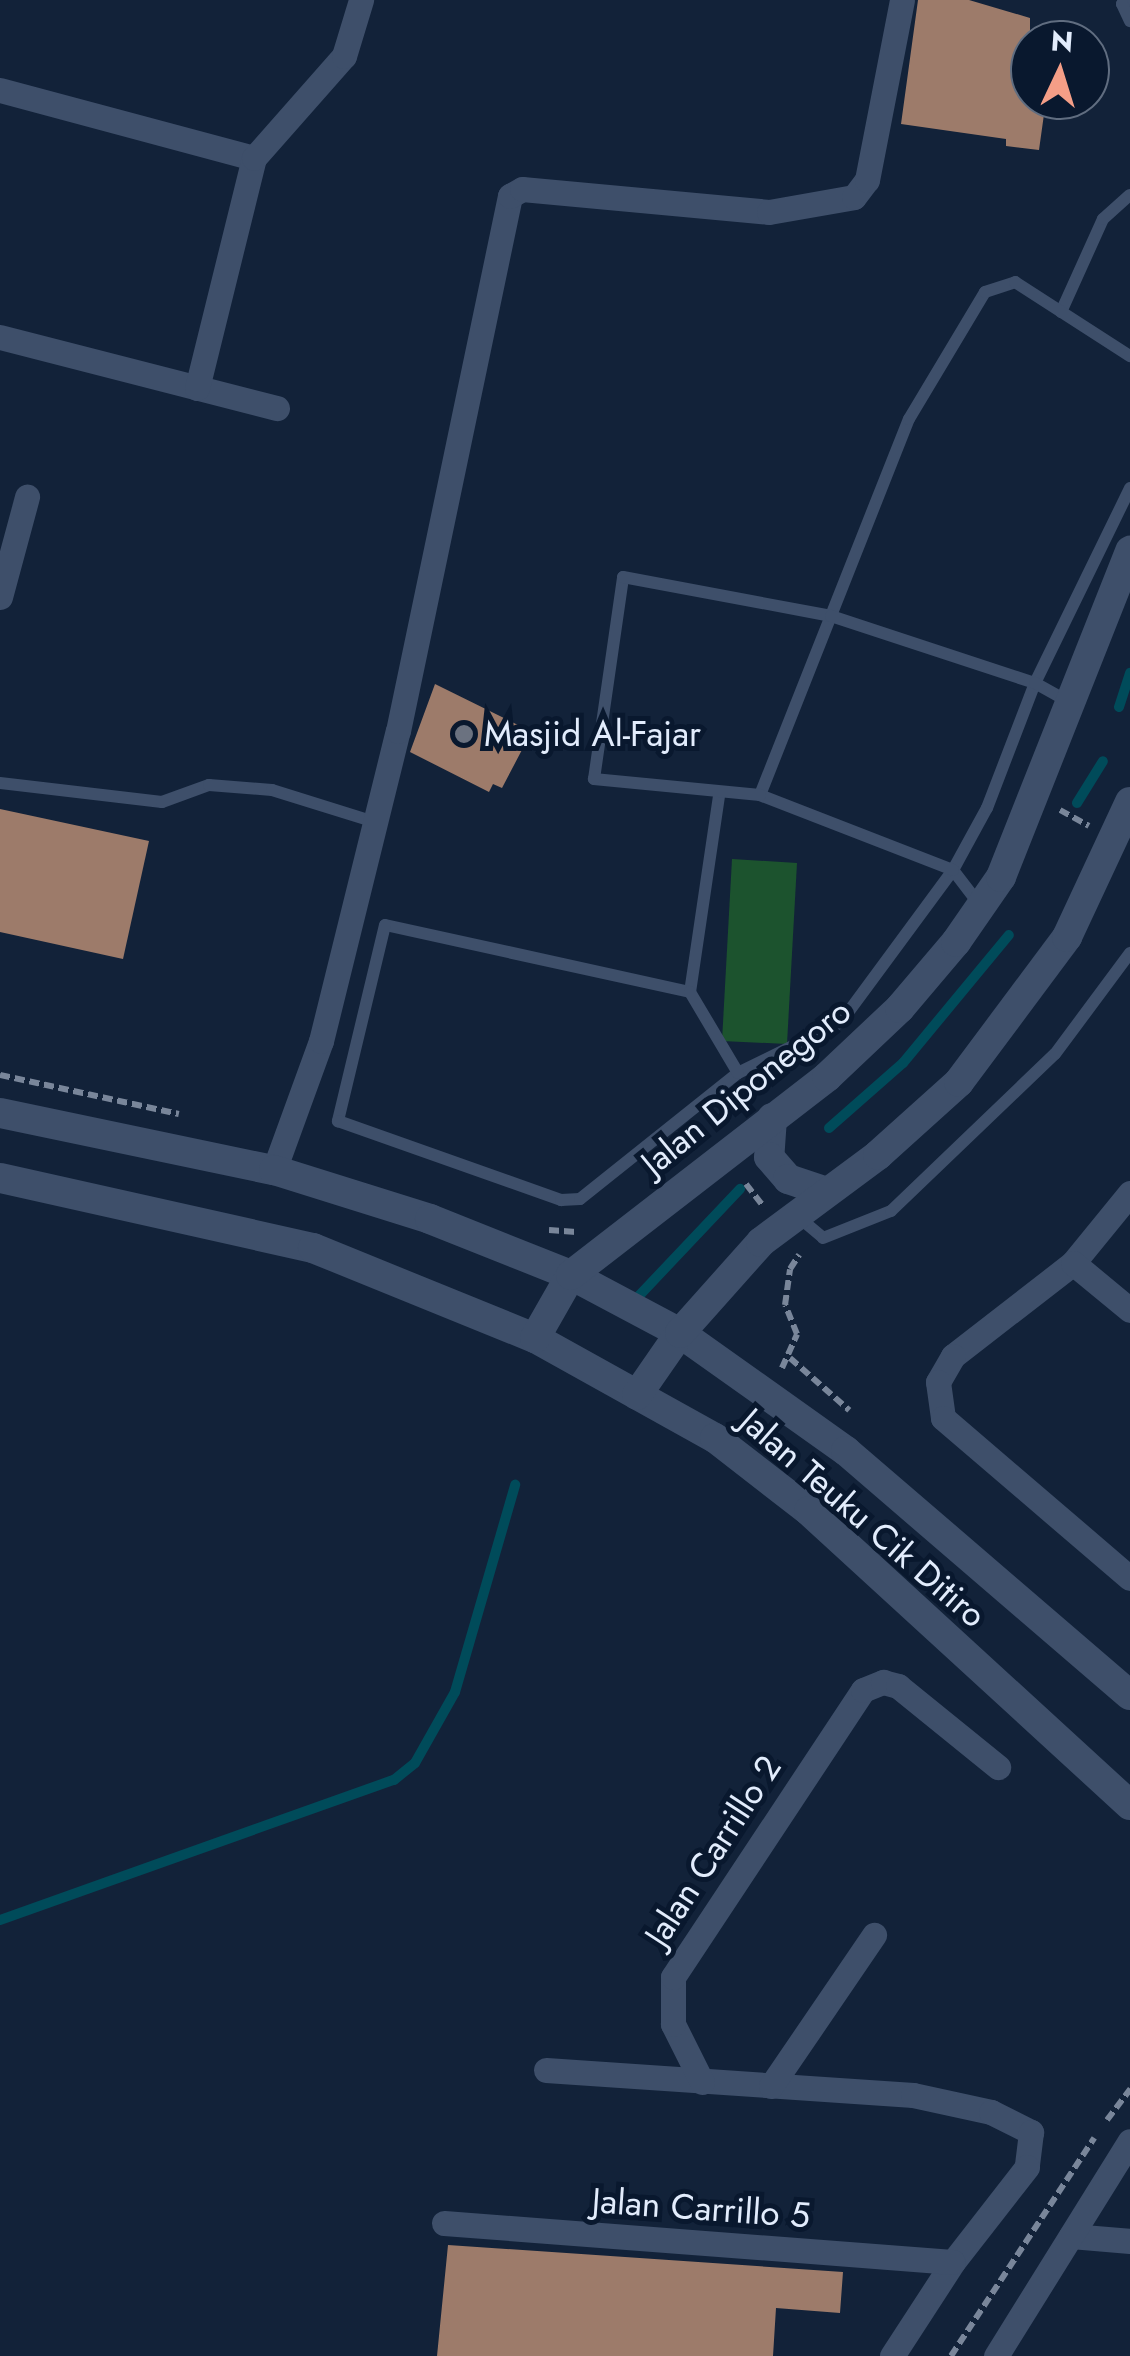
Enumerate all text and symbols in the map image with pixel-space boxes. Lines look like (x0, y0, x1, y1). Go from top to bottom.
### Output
north arrow (1010, 20, 1110, 120)
text: N (1049, 20, 1075, 63)
place label: Masjid Al-Fajar (484, 713, 701, 755)
marker: Masjid Al-Fajar (453, 723, 475, 745)
street label: Jalan Diponegoro (633, 990, 859, 1184)
street label: Jalan Teuku Cik Ditiro (731, 1400, 995, 1636)
street label: Jalan Carrillo 2 (636, 1748, 790, 1954)
street label: Jalan Carrillo 5 (591, 2179, 811, 2237)

